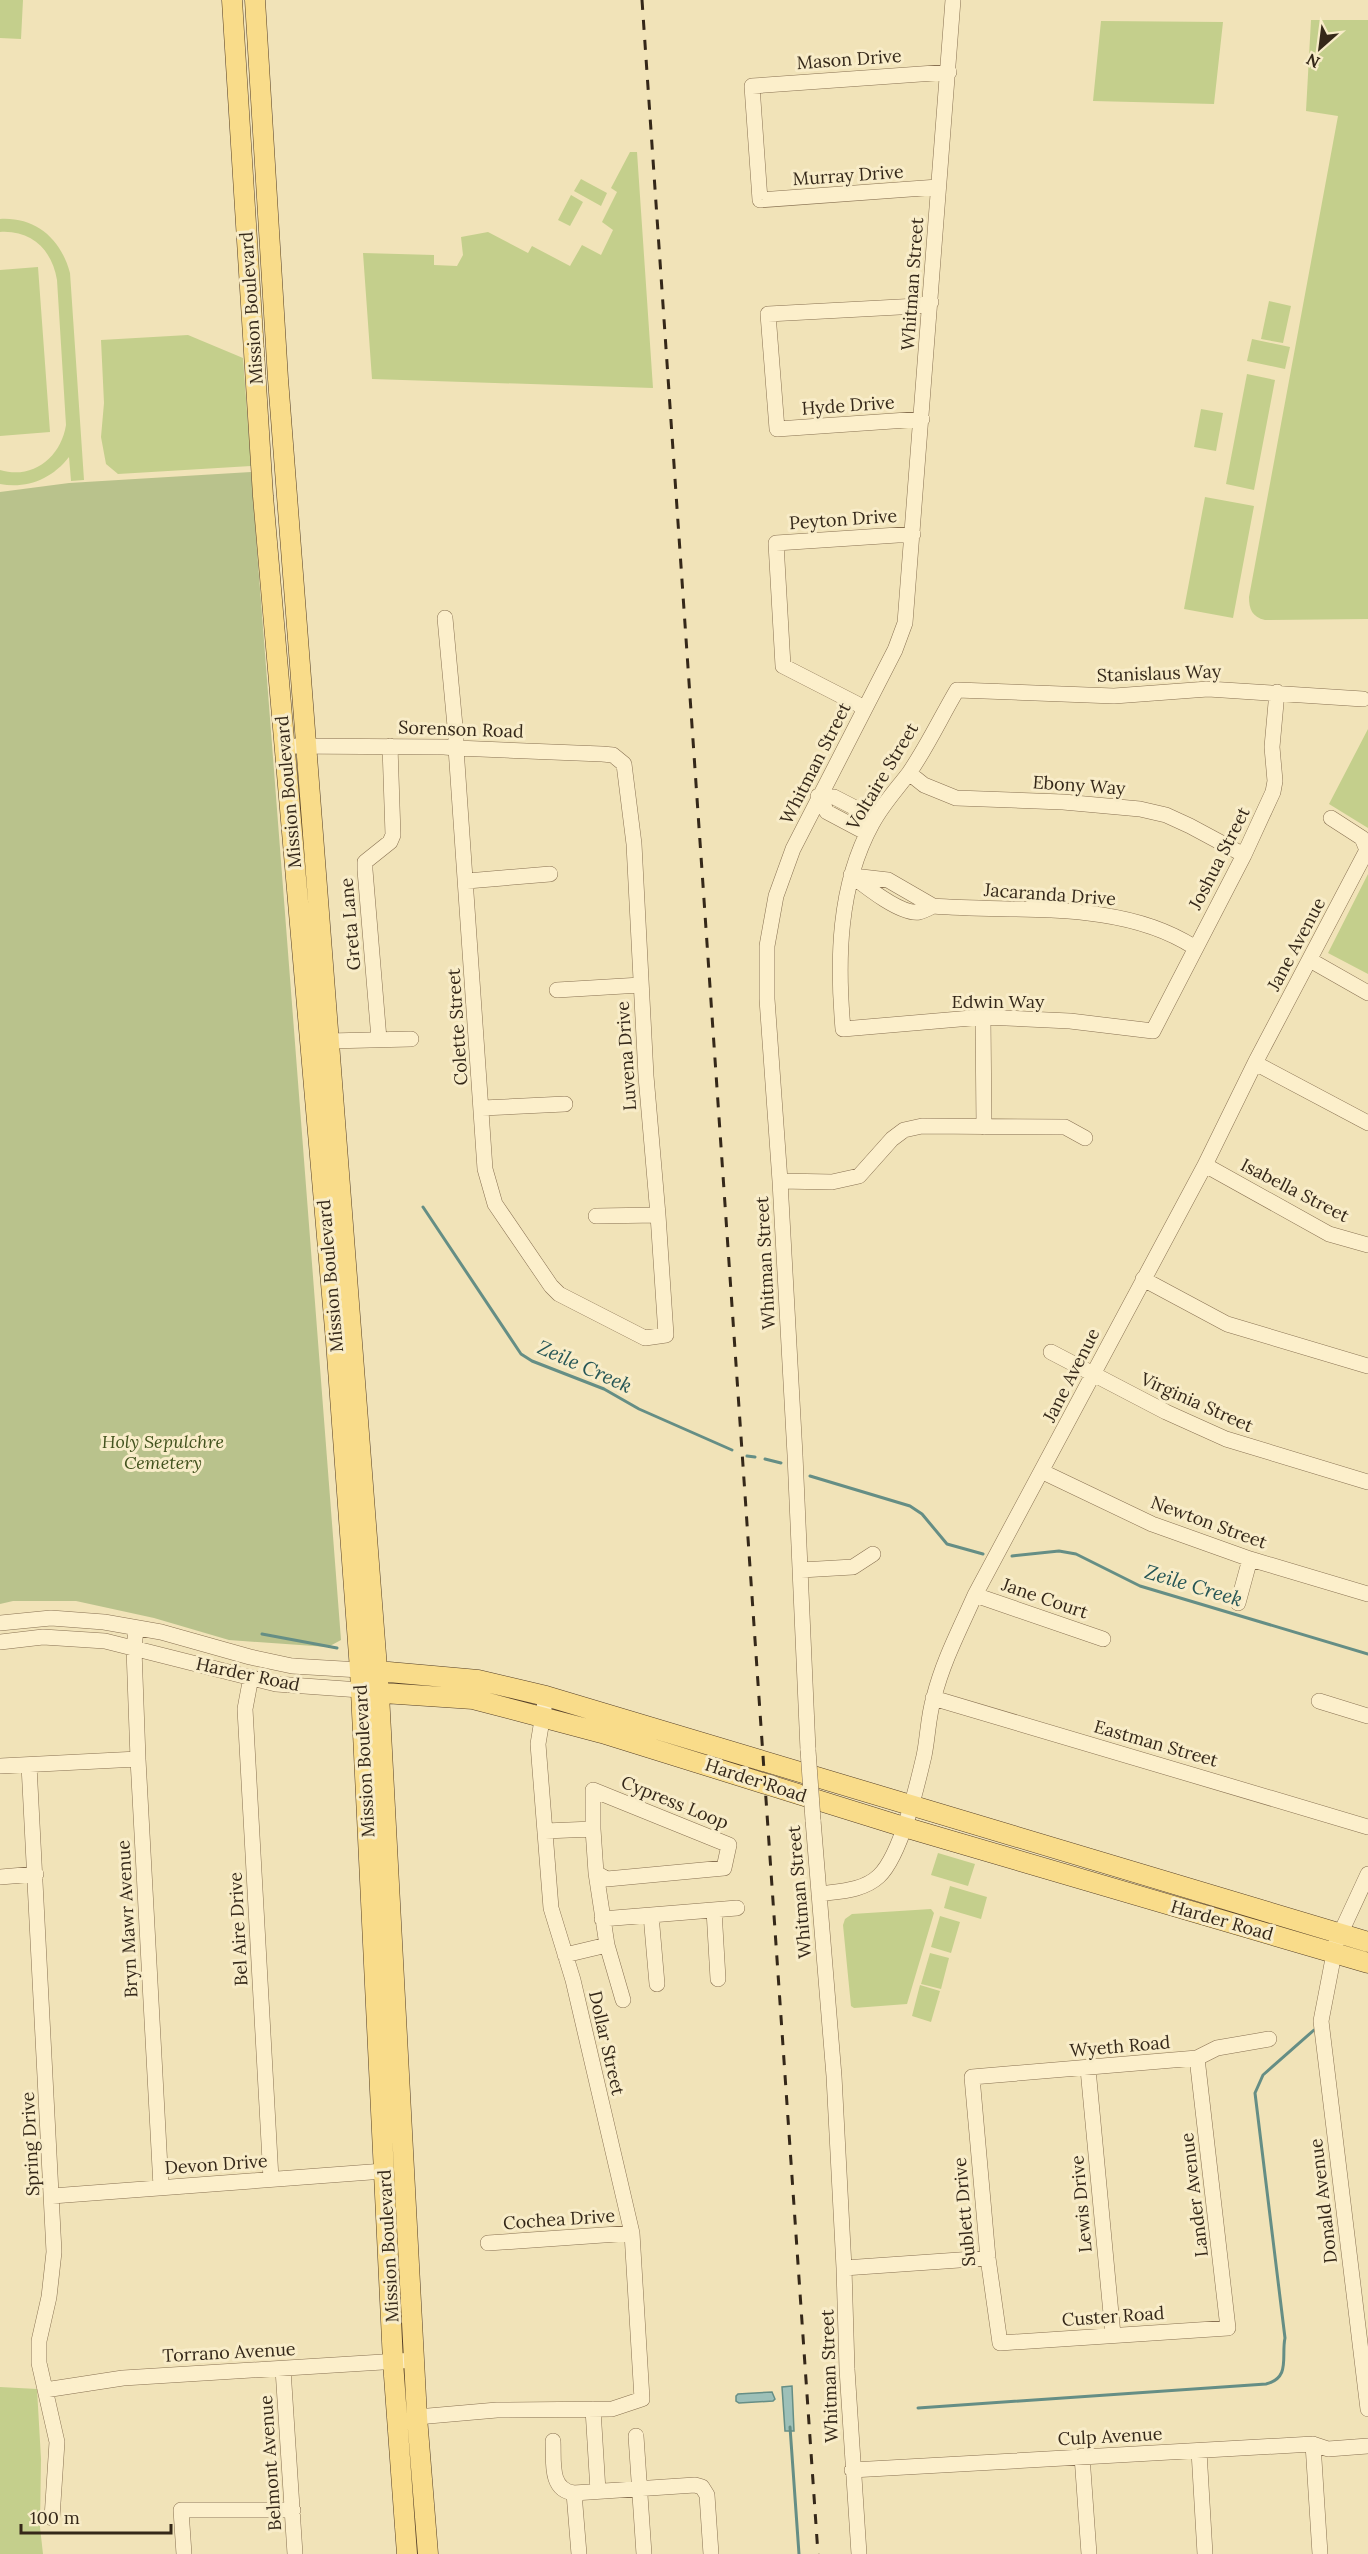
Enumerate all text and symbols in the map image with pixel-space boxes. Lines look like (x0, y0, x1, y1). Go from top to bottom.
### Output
north arrow (1290, 18, 1350, 78)
street label: Mason Drive (796, 44, 903, 74)
text: N (1303, 50, 1323, 73)
street label: Murray Drive (792, 160, 904, 190)
street label: Whitman Street (896, 217, 928, 351)
street label: Mission Boulevard (234, 231, 268, 385)
street label: Hyde Drive (801, 390, 896, 420)
street label: Peyton Drive (788, 504, 898, 534)
street label: Stanislaus Way (1096, 659, 1222, 687)
street label: Whitman Street (774, 698, 856, 828)
street label: Mission Boulevard (270, 714, 306, 869)
street label: Sorenson Road (398, 715, 524, 743)
street label: Voltaire Street (840, 718, 923, 835)
street label: Ebony Way (1032, 770, 1127, 800)
street label: Joshua Street (1183, 803, 1255, 914)
street label: Greta Lane (334, 877, 365, 971)
street label: Jacaranda Drive (982, 878, 1117, 910)
street label: Jane Avenue (1261, 893, 1330, 995)
street label: Colette Street (441, 968, 473, 1086)
street label: Edwin Way (952, 990, 1045, 1013)
street label: Luvena Drive (611, 1000, 641, 1112)
street label: Isabella Street (1237, 1153, 1353, 1227)
street label: Whitman Street (750, 1196, 780, 1330)
street label: Mission Boulevard (312, 1198, 348, 1353)
street label: Jane Avenue (1037, 1324, 1105, 1427)
water label: Zeile Creek (534, 1334, 636, 1398)
street label: Virginia Street (1136, 1367, 1257, 1437)
park label: Holy Sepulchre Cemetery (102, 1430, 224, 1474)
street label: Newton Street (1148, 1490, 1270, 1554)
water label: Zeile Creek (1142, 1558, 1246, 1612)
street label: Jane Court (998, 1572, 1091, 1624)
street label: Harder Road (194, 1652, 302, 1696)
street label: Mission Boulevard (348, 1684, 379, 1838)
street label: Eastman Street (1091, 1714, 1221, 1772)
street label: Harder Road (702, 1753, 810, 1807)
street label: Cypress Loop (618, 1770, 732, 1834)
street label: Whitman Street (782, 1824, 816, 1959)
street label: Bryn Mawr Avenue (111, 1839, 143, 1998)
street label: Bel Aire Drive (224, 1871, 252, 1987)
street label: Harder Road (1168, 1894, 1276, 1946)
street label: Dollar Street (584, 1988, 630, 2098)
street label: Wyeth Road (1069, 2030, 1171, 2062)
street label: Spring Drive (16, 2091, 44, 2197)
street label: Lander Avenue (1175, 2131, 1213, 2259)
street label: Donald Avenue (1304, 2137, 1342, 2265)
street label: Devon Drive (164, 2149, 269, 2179)
street label: Lewis Drive (1065, 2154, 1097, 2254)
street label: Sublett Drive (948, 2156, 980, 2268)
street label: Mission Boulevard (372, 2169, 403, 2323)
street label: Cochea Drive (502, 2204, 616, 2234)
street label: Custer Road (1061, 2301, 1165, 2331)
street label: Whitman Street (815, 2309, 843, 2443)
street label: Torrano Avenue (162, 2337, 296, 2367)
street label: Belmont Avenue (254, 2394, 286, 2532)
street label: Culp Avenue (1057, 2422, 1163, 2450)
scale bar (21, 2497, 171, 2535)
text: 100 m (30, 2506, 80, 2529)

